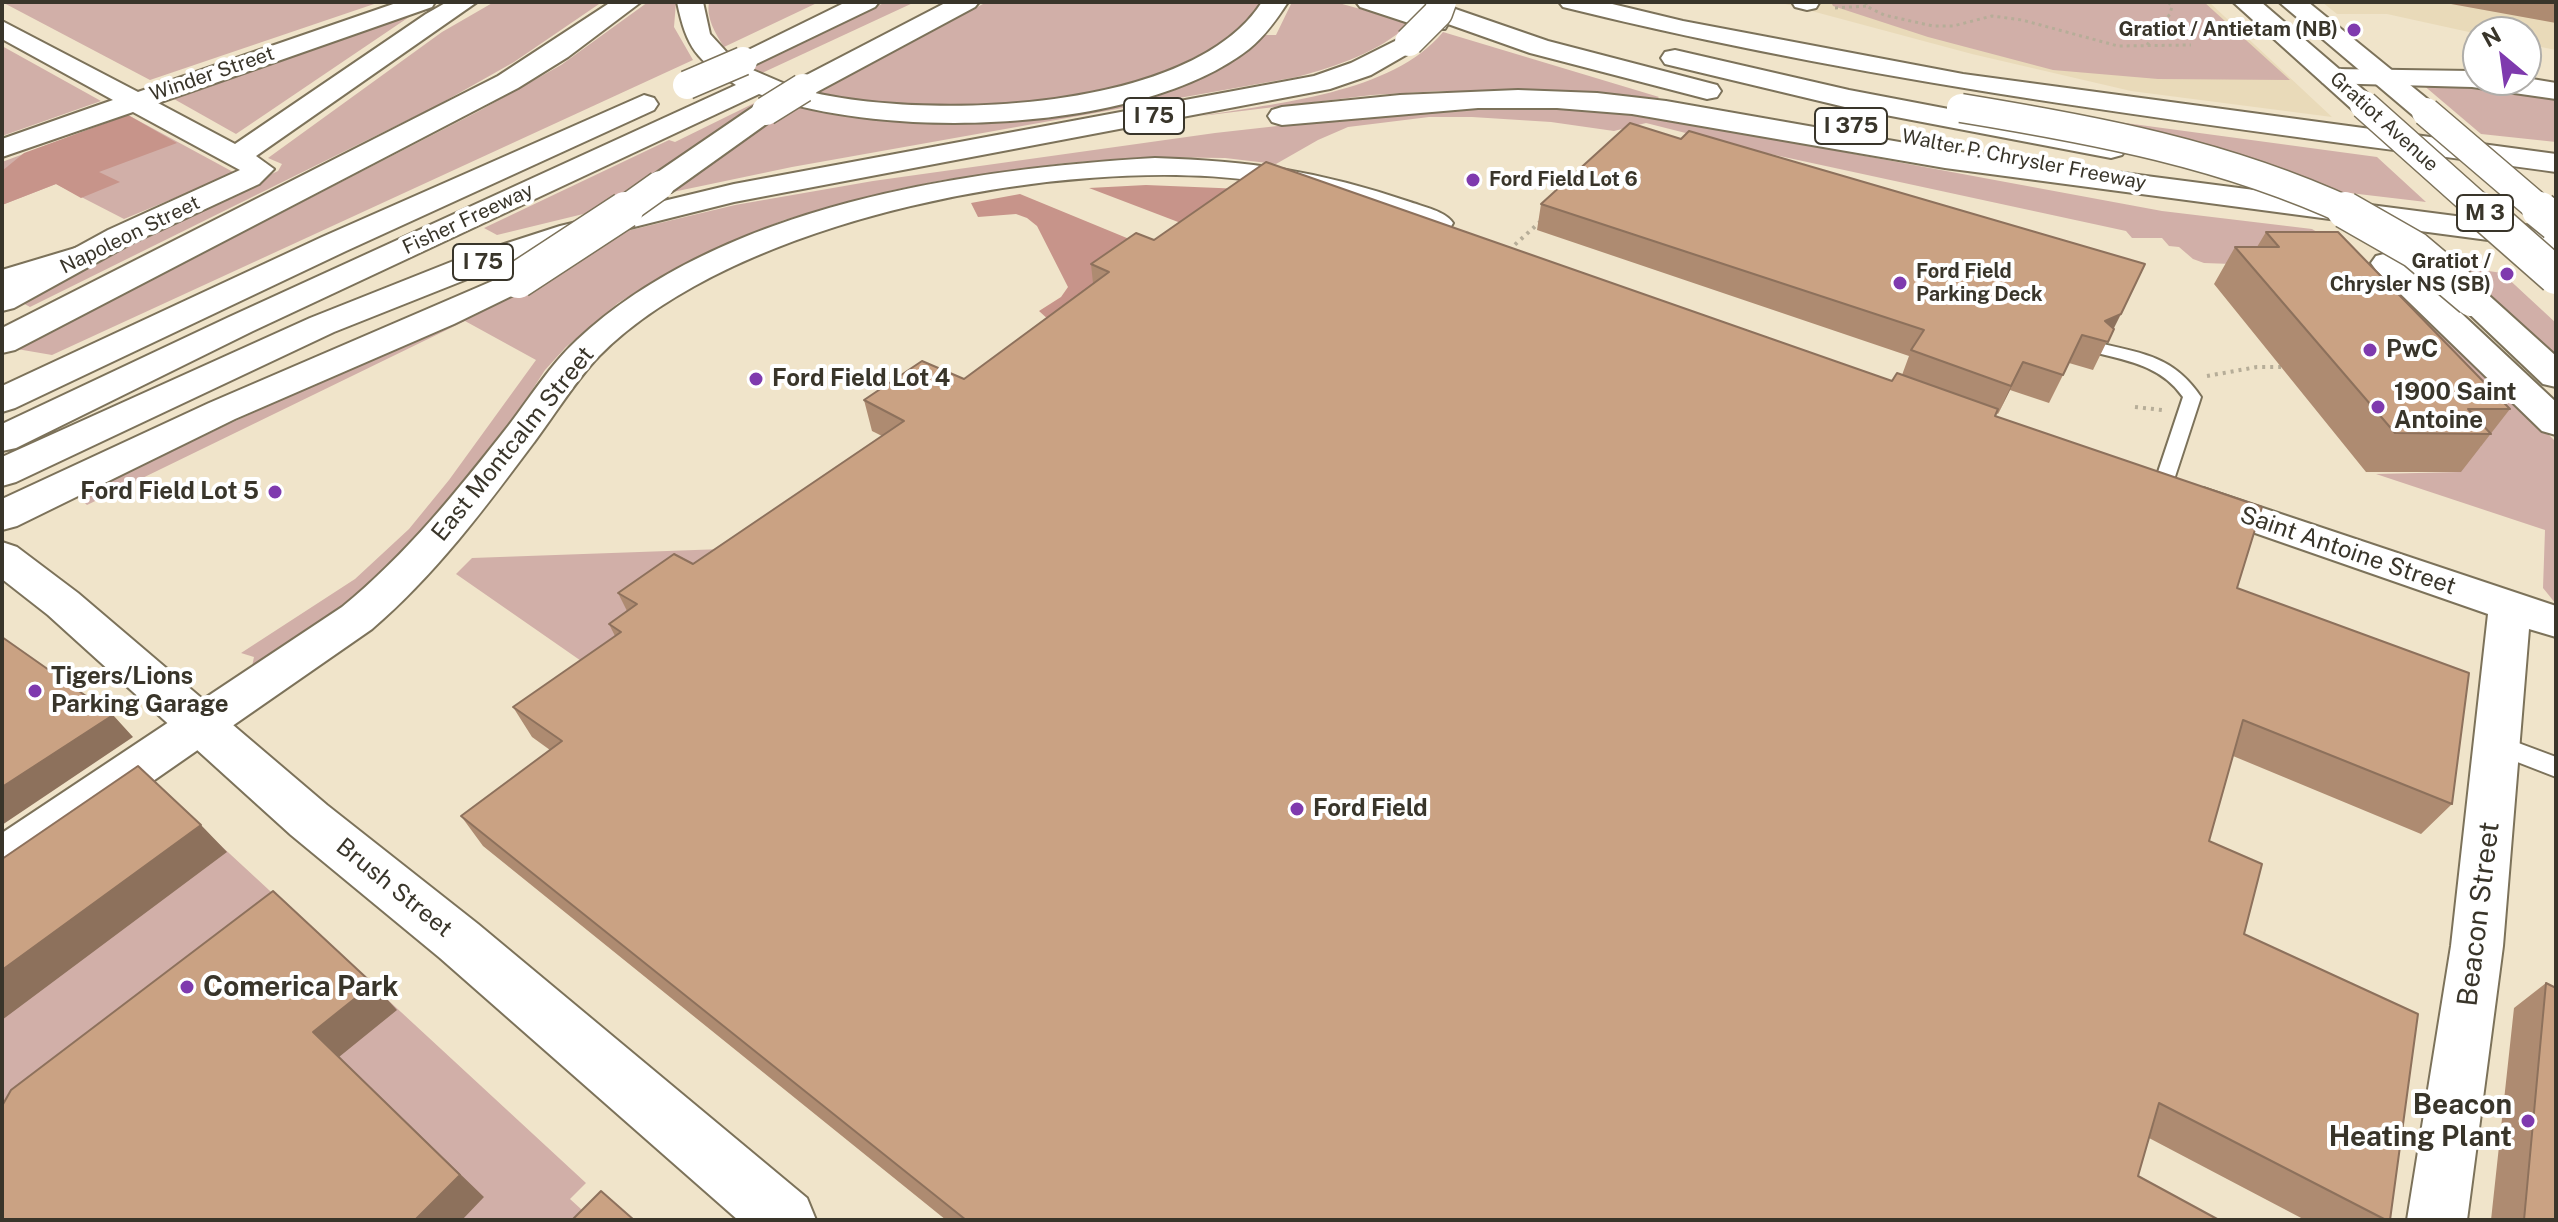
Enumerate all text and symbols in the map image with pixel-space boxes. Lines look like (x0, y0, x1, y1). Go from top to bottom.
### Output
north arrow (2462, 16, 2542, 96)
place label: Gratiot / Antietam (NB) (2118, 18, 2338, 42)
marker: Gratiot / Antietam (NB) (2345, 21, 2363, 39)
text: N (2478, 21, 2505, 52)
street label: Winder Street (147, 41, 277, 107)
street label: Gratiot Avenue (2325, 67, 2443, 177)
road number: I 75 (1124, 98, 1184, 134)
road number: I 375 (1815, 108, 1887, 144)
street label: Walter P. Chrysler Freeway (1900, 125, 2148, 195)
place label: Ford Field Lot 6 (1489, 168, 1638, 192)
marker: Ford Field Lot 6 (1464, 171, 1482, 189)
street label: Fisher Freeway (399, 178, 537, 260)
street label: Napoleon Street (56, 191, 204, 279)
road number: M 3 (2457, 195, 2513, 231)
road number: I 75 (453, 244, 513, 280)
place label: Gratiot / Chrysler NS (SB) (2330, 250, 2491, 297)
place label: Ford Field Parking Deck (1916, 260, 2043, 307)
marker: Gratiot / Chrysler NS (SB) (2498, 265, 2516, 283)
marker: Ford Field Parking Deck (1891, 274, 1909, 292)
place label: PwC (2386, 336, 2438, 364)
street label: East Montcalm Street (426, 341, 600, 547)
marker: PwC (2361, 341, 2379, 359)
place label: Ford Field Lot 4 (772, 365, 950, 393)
marker: Ford Field Lot 4 (747, 370, 765, 388)
place label: 1900 Saint Antoine (2394, 379, 2517, 435)
marker: 1900 Saint Antoine (2369, 398, 2387, 416)
place label: Ford Field Lot 5 (80, 478, 259, 506)
marker: Ford Field Lot 5 (266, 483, 284, 501)
street label: Saint Antoine Street (2236, 501, 2460, 601)
place label: Tigers/Lions Parking Garage (51, 663, 229, 719)
marker: Tigers/Lions Parking Garage (26, 682, 44, 700)
place label: Ford Field (1313, 795, 1428, 823)
marker: Ford Field (1288, 800, 1306, 818)
street label: Beacon Street (2451, 820, 2507, 1008)
street label: Brush Street (330, 832, 458, 944)
place label: Comerica Park (203, 970, 398, 1004)
marker: Comerica Park (178, 978, 196, 996)
place label: Beacon Heating Plant (2329, 1088, 2512, 1154)
marker: Beacon Heating Plant (2519, 1112, 2537, 1130)

